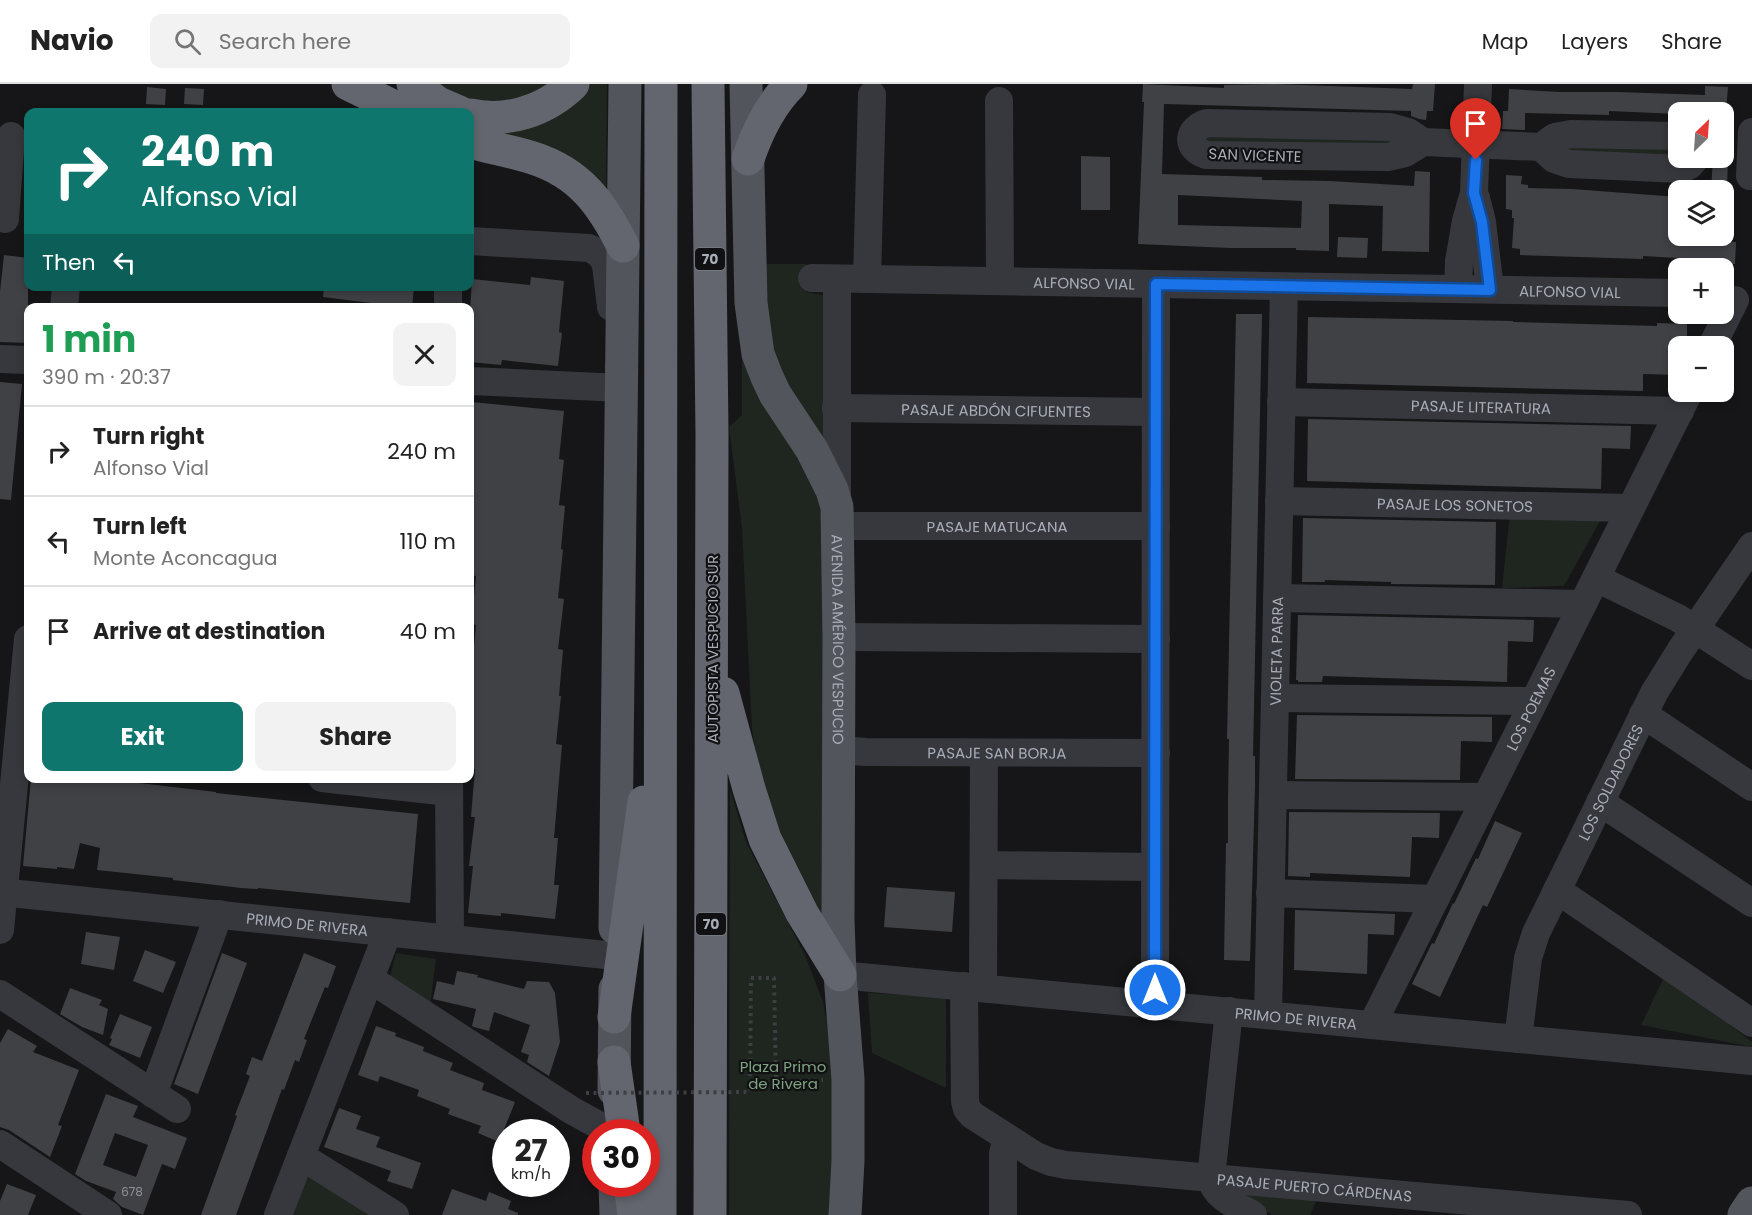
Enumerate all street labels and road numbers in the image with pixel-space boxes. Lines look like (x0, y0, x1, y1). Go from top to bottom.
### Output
street label: SAN VICENTE (1208, 143, 1302, 167)
road number: 70 (695, 248, 725, 270)
street label: ALFONSO VIAL (1033, 271, 1135, 294)
street label: ALFONSO VIAL (1519, 280, 1621, 303)
street label: PASAJE LITERATURA (1411, 394, 1551, 419)
street label: PASAJE ABDÓN CIFUENTES (901, 398, 1091, 422)
street label: PASAJE LOS SONETOS (1377, 492, 1533, 517)
street label: PASAJE MATUCANA (926, 516, 1068, 537)
street label: AVENIDA AMÉRICO VESPUCIO (827, 534, 850, 745)
street label: AUTOPISTA VESPUCIO SUR (702, 555, 723, 743)
street label: VIOLETA PARRA (1264, 596, 1288, 706)
street label: LOS POEMAS (1501, 663, 1560, 754)
street label: LOS SOLDADORES (1573, 721, 1648, 844)
street label: PASAJE SAN BORJA (927, 742, 1067, 763)
street label: PRIMO DE RIVERA (245, 907, 369, 941)
road number: 70 (696, 913, 726, 935)
street label: PRIMO DE RIVERA (1234, 1002, 1358, 1034)
street label: PASAJE PUERTO CÁRDENAS (1216, 1168, 1413, 1206)

